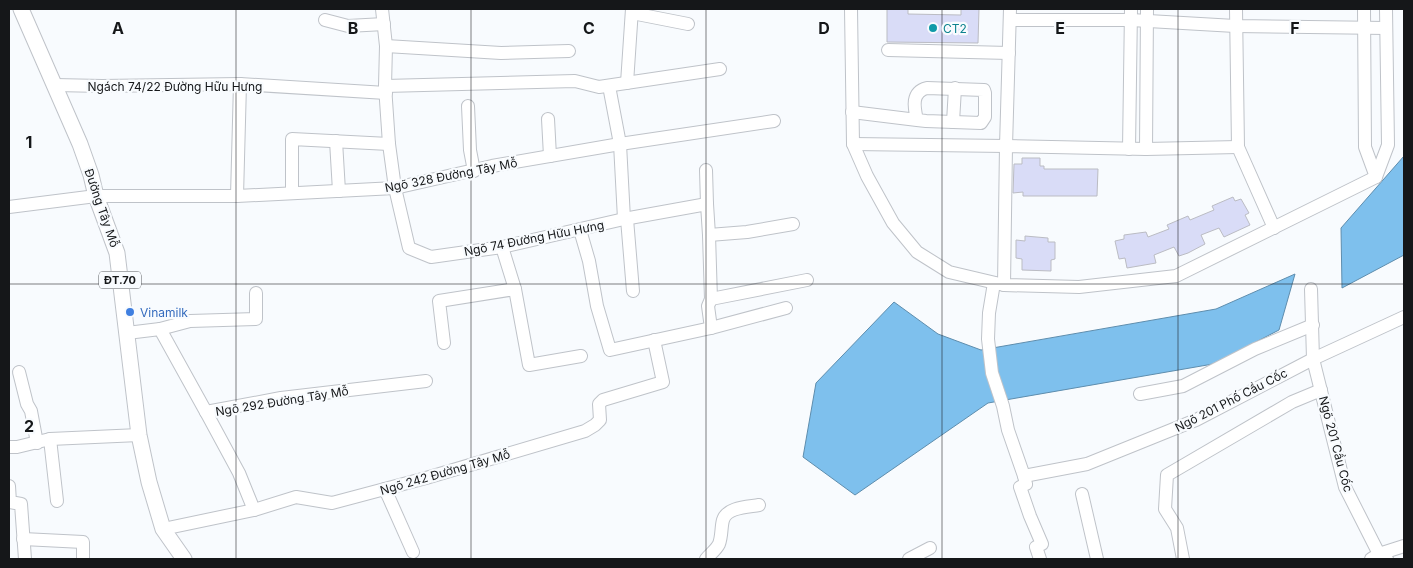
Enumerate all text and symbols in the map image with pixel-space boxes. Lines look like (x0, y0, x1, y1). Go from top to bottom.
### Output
text: A (112, 18, 124, 38)
text: B (348, 18, 358, 38)
text: C (583, 18, 595, 38)
text: D (818, 18, 830, 38)
text: E (1055, 18, 1065, 38)
text: F (1290, 18, 1300, 38)
place label: CT2 (943, 21, 967, 36)
marker: CT2 (927, 22, 939, 34)
street label: Ngách 74/22 Đường Hữu Hưng (88, 79, 262, 94)
text: 1 (26, 132, 32, 152)
street label: Ngõ 328 Đường Tây Mỗ (383, 155, 519, 195)
street label: Đường Tây Mỗ (82, 167, 122, 249)
street label: Ngõ 74 Đường Hữu Hưng (463, 217, 605, 259)
road number: ĐT.70 (99, 272, 141, 288)
place label: Vinamilk (140, 305, 188, 320)
marker: Vinamilk (124, 306, 136, 318)
street label: Ngõ 201 Phố Cầu Cốc (1172, 365, 1290, 435)
street label: Ngõ 292 Đường Tây Mỗ (214, 383, 350, 419)
street label: Ngõ 201 Cầu Cốc (1316, 394, 1356, 494)
text: 2 (24, 416, 34, 436)
street label: Ngõ 242 Đường Tây Mỗ (378, 446, 512, 498)

